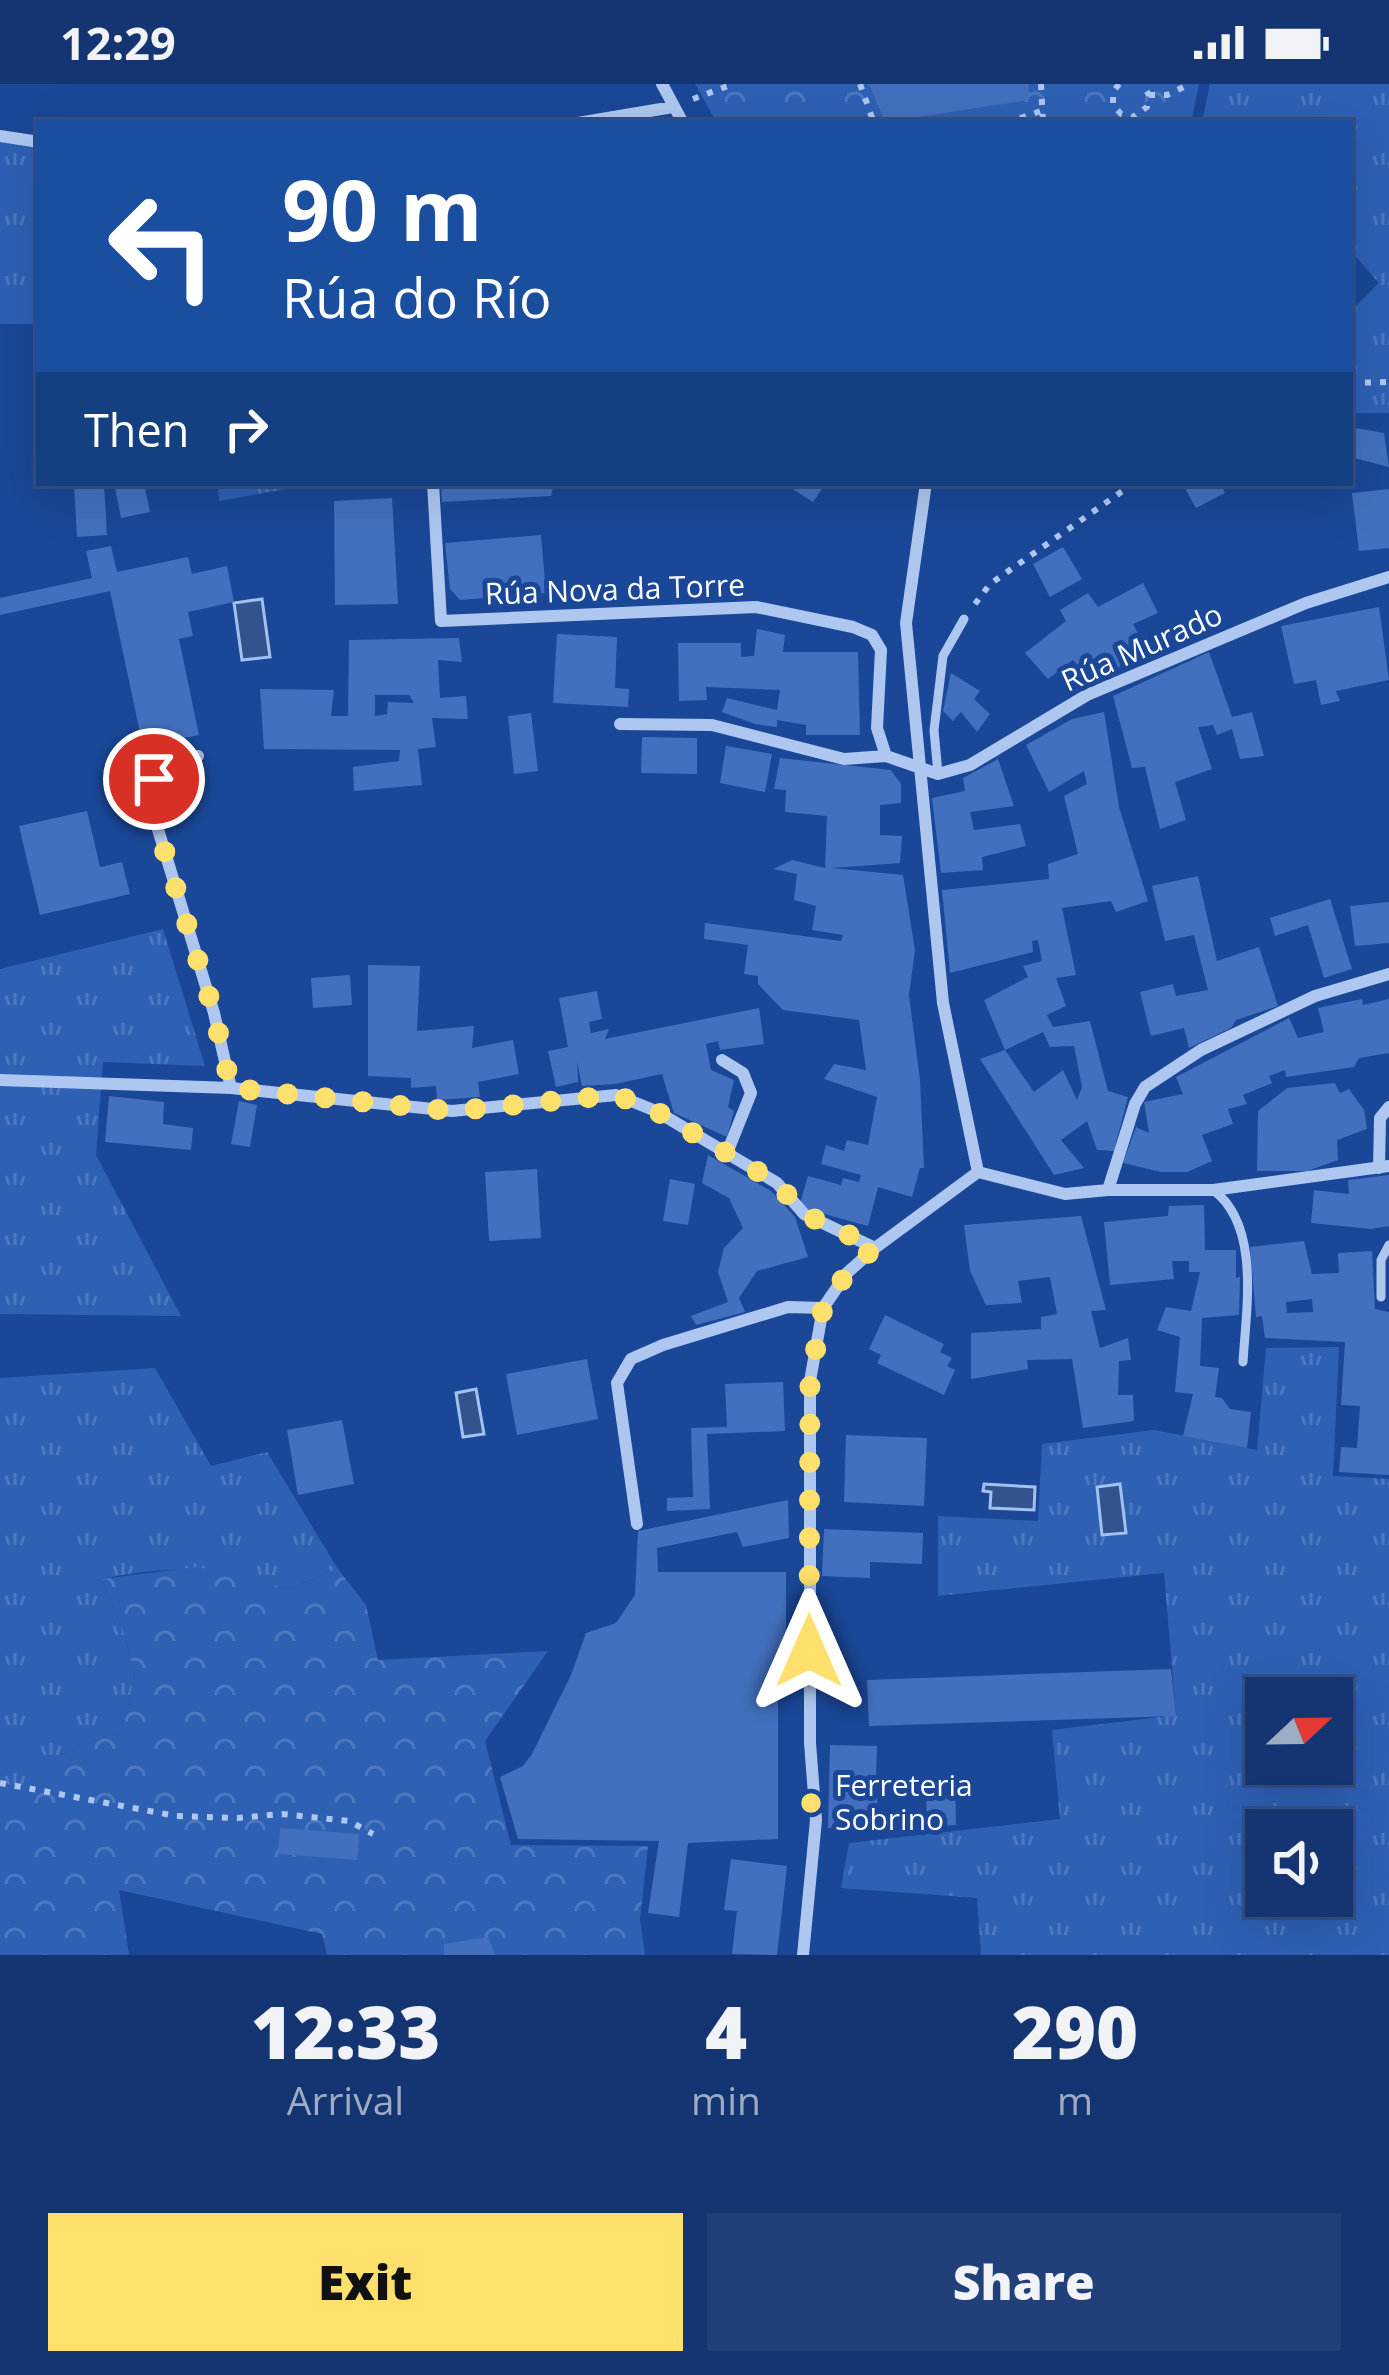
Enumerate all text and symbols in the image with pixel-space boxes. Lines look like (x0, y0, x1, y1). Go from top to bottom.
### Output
text: 12:29 (60, 12, 176, 73)
text: 90 m (282, 151, 482, 266)
icon: left (84, 168, 240, 324)
text: Rúa do Río (282, 260, 551, 334)
icon: right (213, 396, 279, 462)
text: Then (84, 399, 189, 460)
street label: Rúa Nova da Torre (484, 563, 746, 614)
street label: Rúa Murado (1054, 593, 1228, 700)
pin (103, 728, 205, 830)
icon: arrive (121, 746, 187, 812)
position arrow (746, 1588, 872, 1714)
north arrow (1245, 1677, 1353, 1785)
map controls (1245, 1677, 1353, 1917)
place label: Ferreteria Sobrino (835, 1764, 973, 1839)
marker: Ferreteria Sobrino (798, 1790, 824, 1816)
button: sound (1245, 1809, 1353, 1917)
text: 12:33 (251, 1982, 440, 2080)
text: 4 (705, 1982, 747, 2080)
text: 290 (1012, 1982, 1138, 2080)
text: Arrival (287, 2073, 404, 2126)
text: min (691, 2073, 761, 2126)
text: m (1057, 2073, 1093, 2126)
button: Exit (48, 2213, 683, 2351)
button: Share (707, 2213, 1341, 2351)

